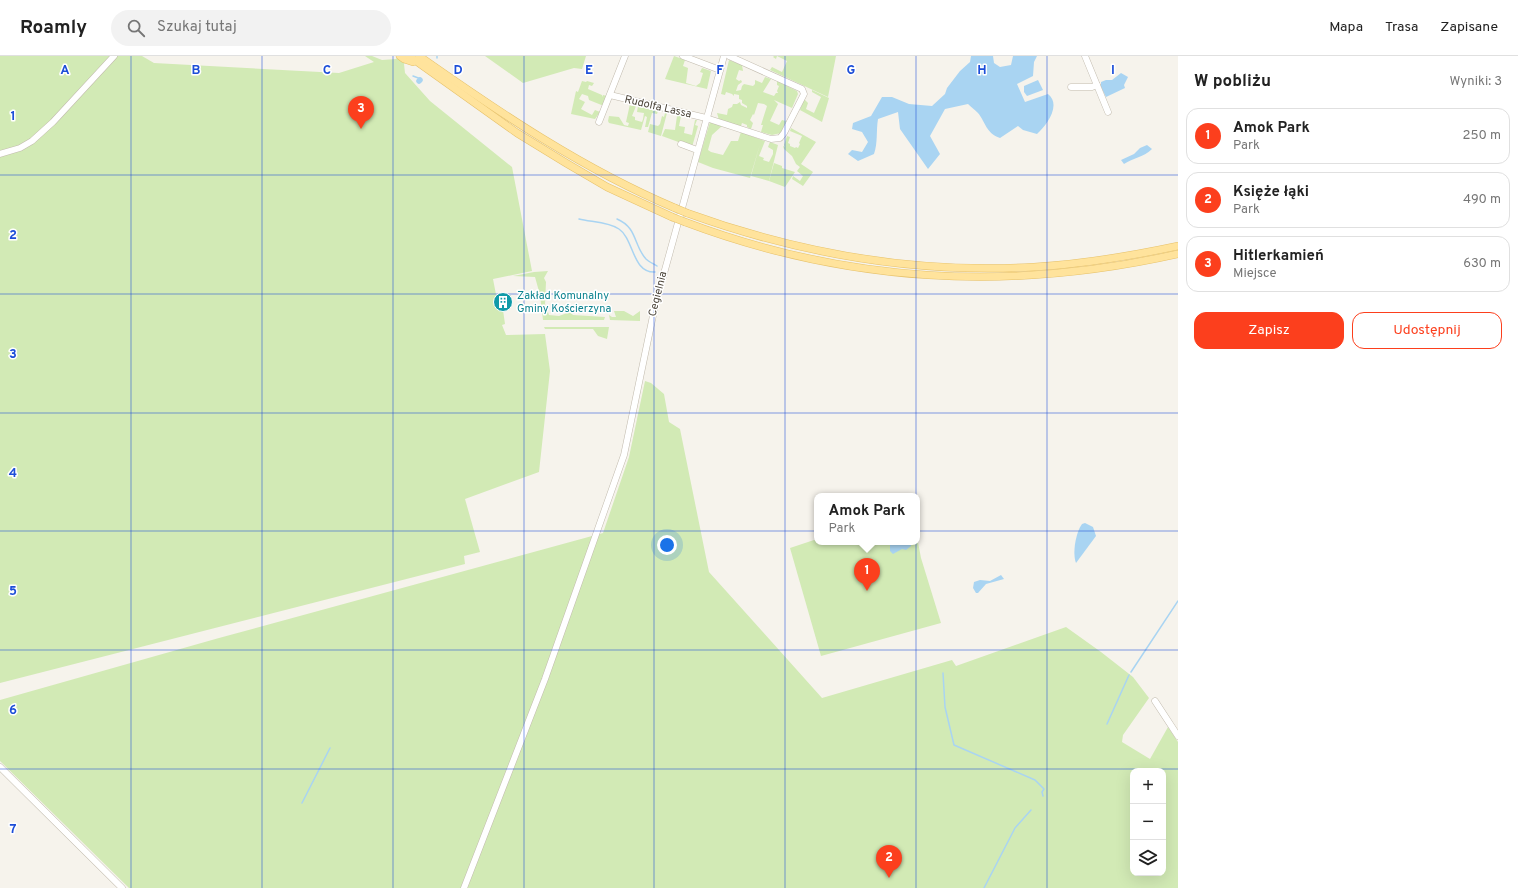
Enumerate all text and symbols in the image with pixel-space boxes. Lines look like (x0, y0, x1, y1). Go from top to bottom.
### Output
search box (111, 10, 391, 46)
text: Roamly (20, 16, 87, 40)
icon: search (125, 17, 147, 39)
text: Szukaj tutaj (157, 18, 237, 37)
text: Mapa (1329, 19, 1363, 36)
text: Trasa (1385, 19, 1418, 36)
text: Zapisane (1440, 19, 1498, 36)
text: A (60, 63, 70, 79)
text: B (192, 63, 201, 79)
text: C (323, 63, 331, 79)
text: D (453, 63, 463, 79)
text: E (585, 63, 593, 79)
text: F (716, 63, 724, 79)
text: G (847, 63, 856, 79)
text: H (977, 63, 987, 79)
text: I (1111, 63, 1115, 79)
text: W pobliżu (1194, 71, 1271, 93)
text: Wyniki: 3 (1450, 74, 1502, 90)
street label: Rudolfa Lassa (623, 92, 693, 122)
pin: 3 (348, 96, 374, 129)
text: 1 (10, 109, 16, 125)
text: Amok Park (1233, 119, 1310, 138)
text: 1 (1205, 128, 1211, 144)
text: 250 m (1463, 128, 1501, 144)
text: Park (1233, 138, 1260, 154)
text: Księże łąki (1233, 183, 1309, 202)
text: 2 (1204, 192, 1212, 208)
text: 490 m (1463, 192, 1501, 208)
text: Park (1233, 202, 1260, 218)
text: 2 (9, 228, 17, 244)
text: Hitlerkamień (1233, 247, 1324, 266)
text: 3 (1204, 256, 1212, 272)
text: 630 m (1463, 256, 1501, 272)
text: Miejsce (1233, 266, 1277, 282)
street label: Cegielnia (646, 270, 670, 318)
place label: Zakład Komunalny Gminy Kościerzyna (517, 289, 612, 316)
building icon: Zakład Komunalny Gminy Kościerzyna (492, 291, 514, 313)
button: Zapisz (1194, 312, 1344, 349)
button: Udostępnij (1352, 312, 1502, 349)
text: 3 (9, 347, 17, 363)
text: 4 (9, 466, 17, 482)
popup (814, 493, 920, 545)
text: Amok Park (829, 502, 905, 521)
text: Park (829, 521, 855, 537)
your location (657, 535, 677, 555)
pin: 1 (854, 558, 880, 591)
text: 5 (9, 584, 17, 600)
text: 6 (9, 703, 17, 719)
map controls (1130, 768, 1166, 876)
button: + (1130, 768, 1166, 804)
button: − (1130, 804, 1166, 840)
text: 7 (10, 822, 17, 838)
button: layers (1130, 840, 1166, 876)
pin: 2 (876, 845, 902, 878)

